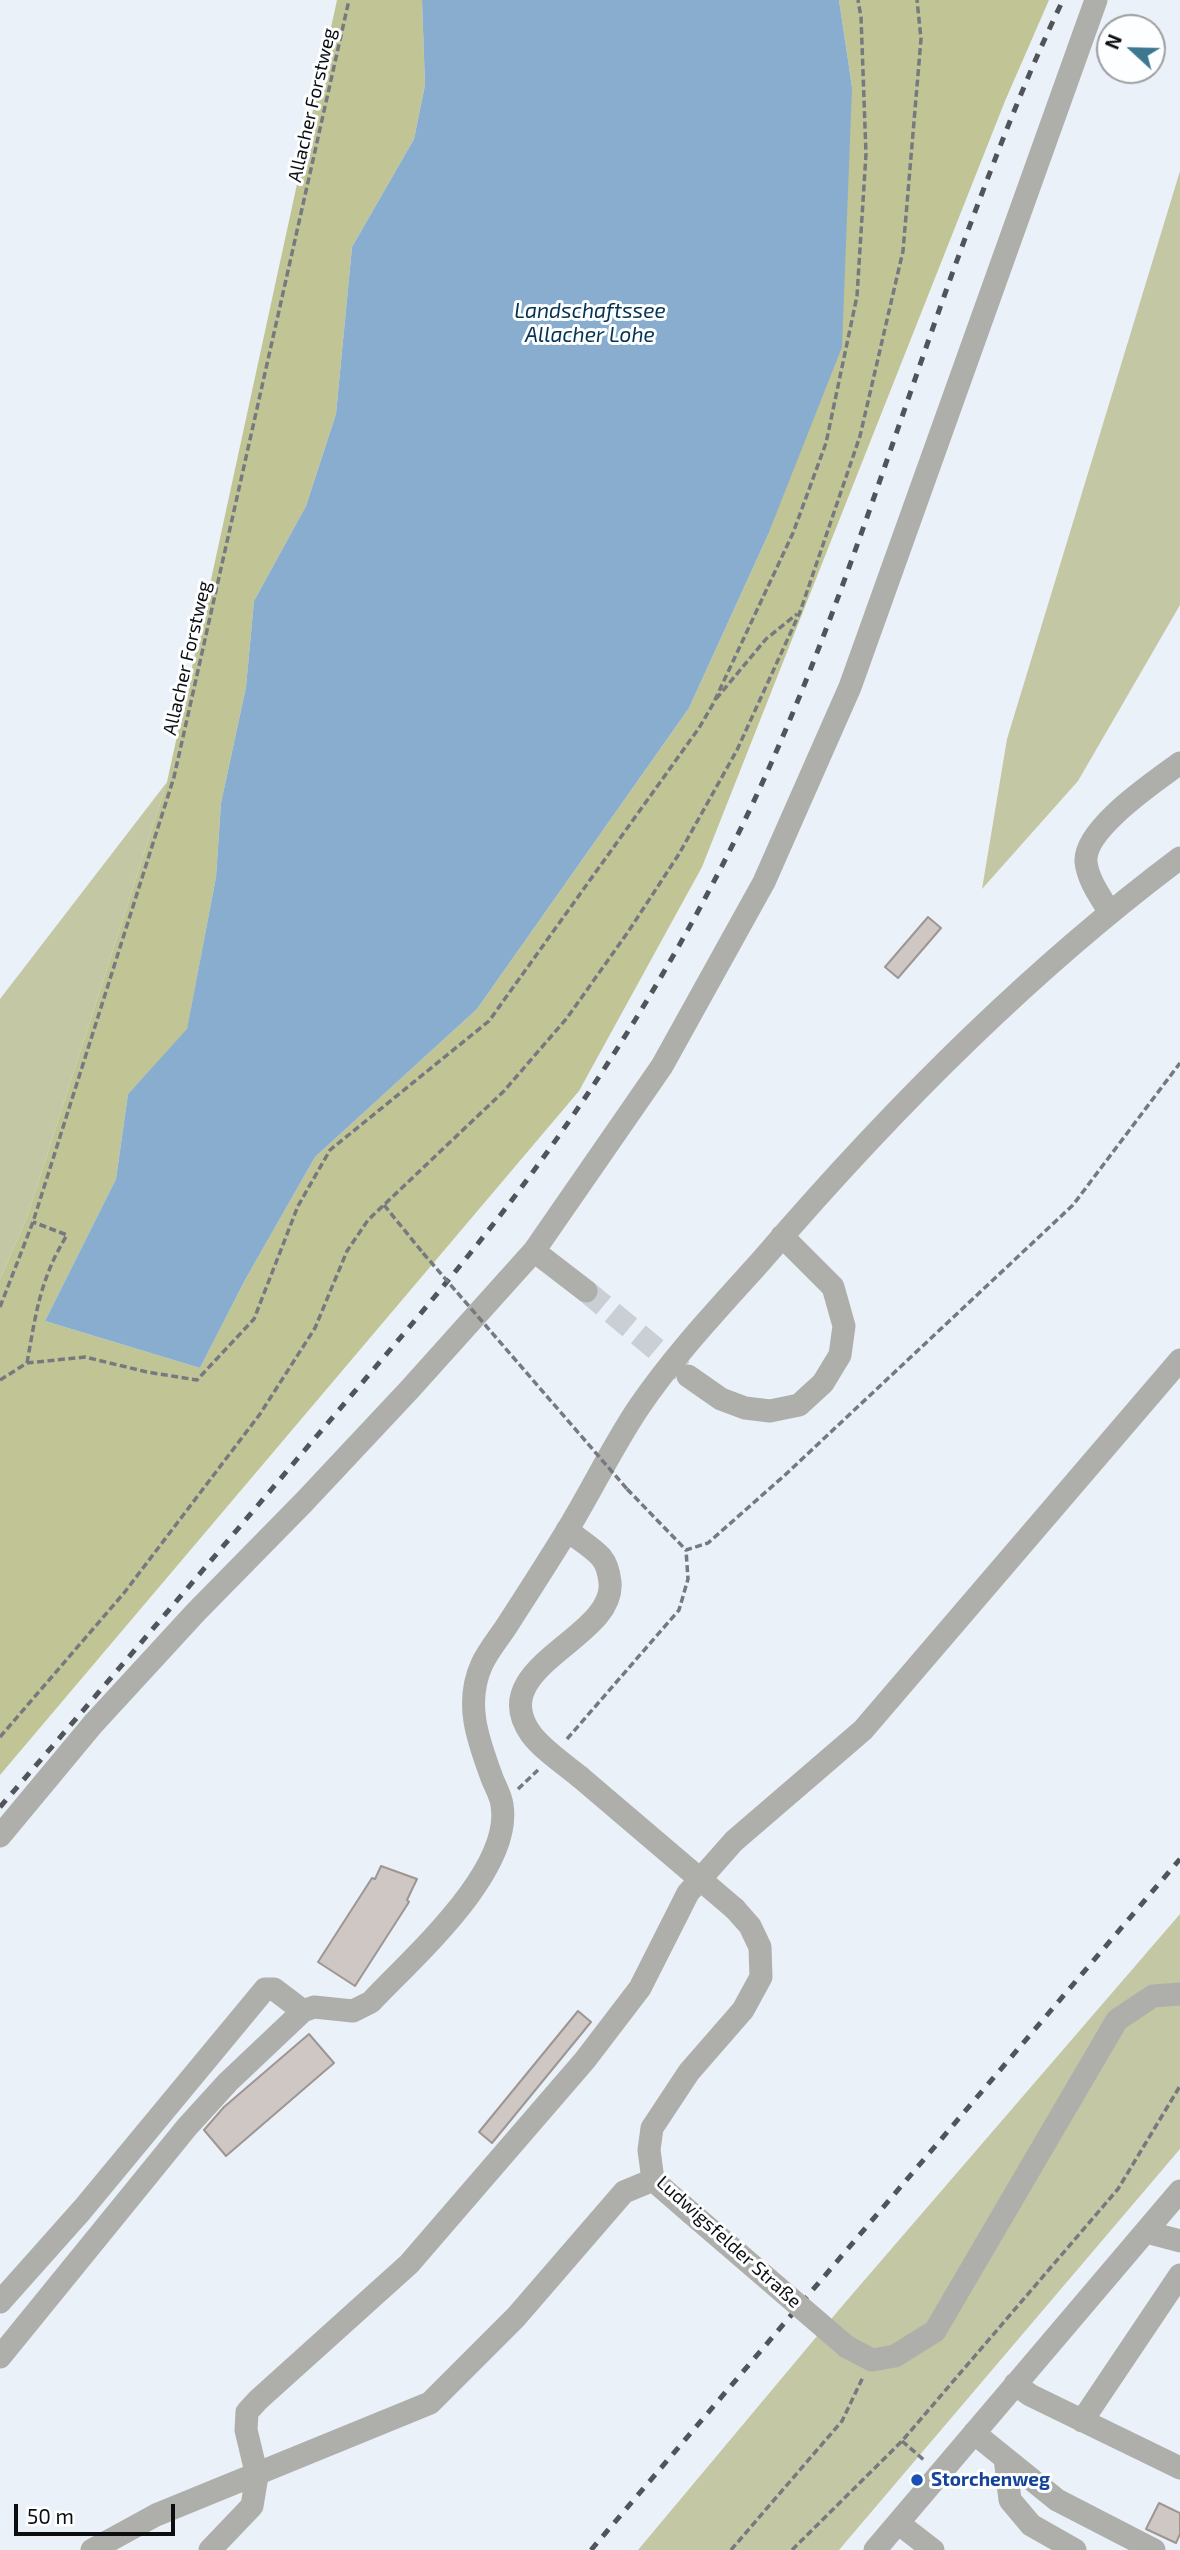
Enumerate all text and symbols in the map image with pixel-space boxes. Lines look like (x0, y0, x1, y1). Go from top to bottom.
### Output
north arrow (1096, 14, 1166, 84)
street label: Allacher Forstweg (283, 26, 341, 184)
text: N (1100, 31, 1126, 52)
water label: Landschaftssee Allacher Lohe (514, 298, 666, 348)
street label: Allacher Forstweg (158, 579, 216, 737)
street label: Ludwigsfelder Straße (652, 2171, 806, 2313)
place label: Storchenweg (931, 2469, 1050, 2491)
marker: Storchenweg (909, 2472, 925, 2488)
scale bar (18, 2490, 178, 2534)
text: 50 m (27, 2503, 74, 2528)

